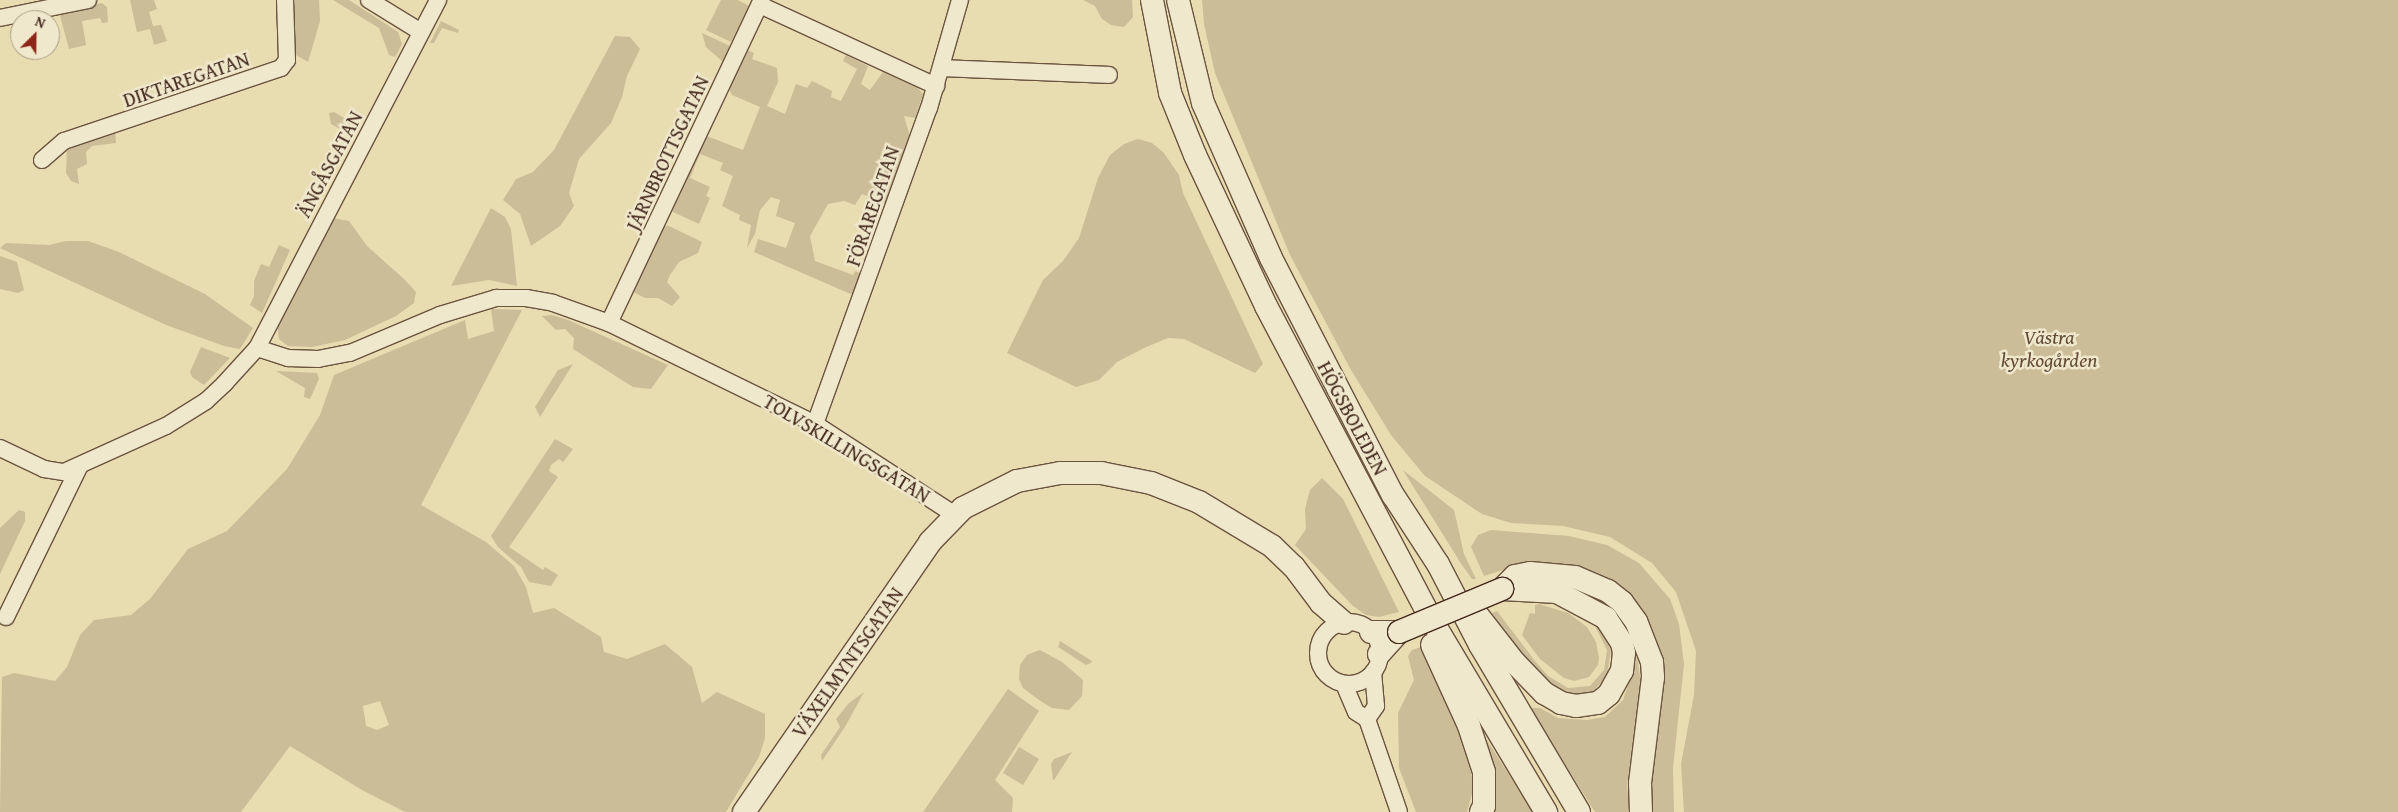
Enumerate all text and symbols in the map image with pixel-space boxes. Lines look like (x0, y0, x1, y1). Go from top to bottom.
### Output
north arrow (10, 10, 60, 60)
text: N (32, 11, 49, 33)
street label: DIKTAREGATAN (120, 46, 252, 112)
street label: JÄRNBROTTSGATAN (621, 72, 713, 234)
street label: ÄNGÅSGATAN (291, 107, 367, 221)
street label: FÖRAREGATAN (840, 143, 904, 269)
park label: Västra kyrkogården (2001, 325, 2097, 372)
street label: HÖGSBOLEDEN (1313, 357, 1393, 479)
street label: TOLVSKILLINGSGATAN (759, 389, 935, 507)
street label: VÄXELMYNTSGATAN (786, 582, 908, 742)

